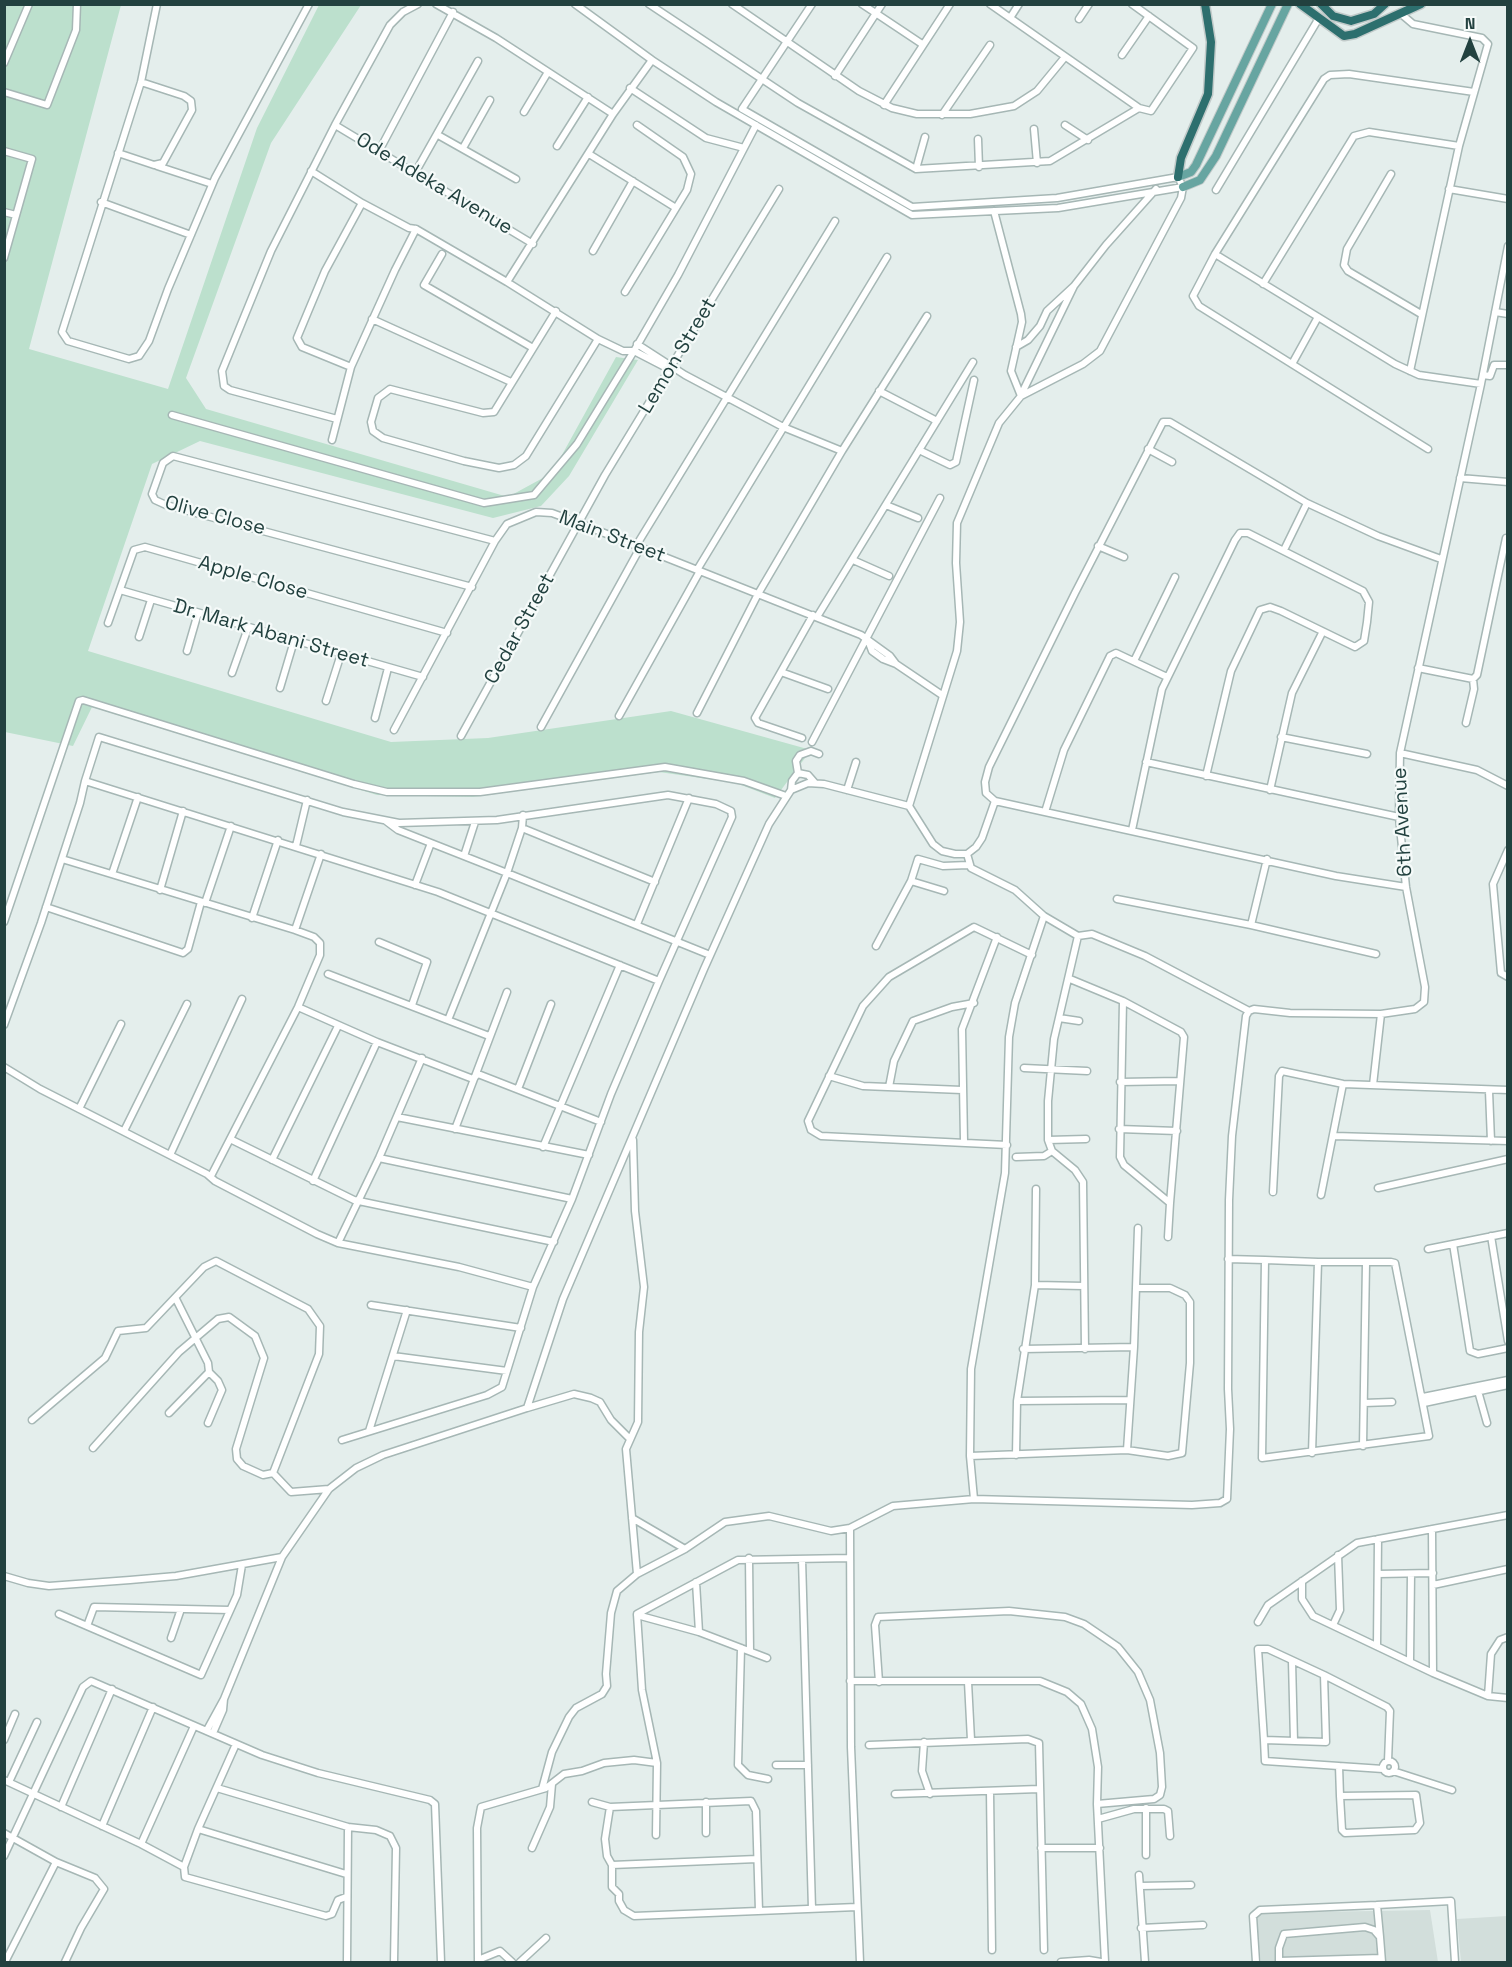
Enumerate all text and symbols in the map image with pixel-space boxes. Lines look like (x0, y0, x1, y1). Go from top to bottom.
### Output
north arrow (1440, 12, 1500, 72)
text: N (1465, 13, 1475, 34)
street label: Ode Adeka Avenue (351, 128, 517, 240)
street label: Lemon Street (634, 294, 722, 418)
street label: Olive Close (162, 491, 268, 541)
street label: Main Street (555, 506, 669, 568)
street label: Apple Close (196, 551, 310, 605)
street label: Cedar Street (480, 569, 560, 689)
street label: Dr. Mark Abani Street (170, 595, 372, 673)
street label: 6th Avenue (1388, 767, 1418, 877)

